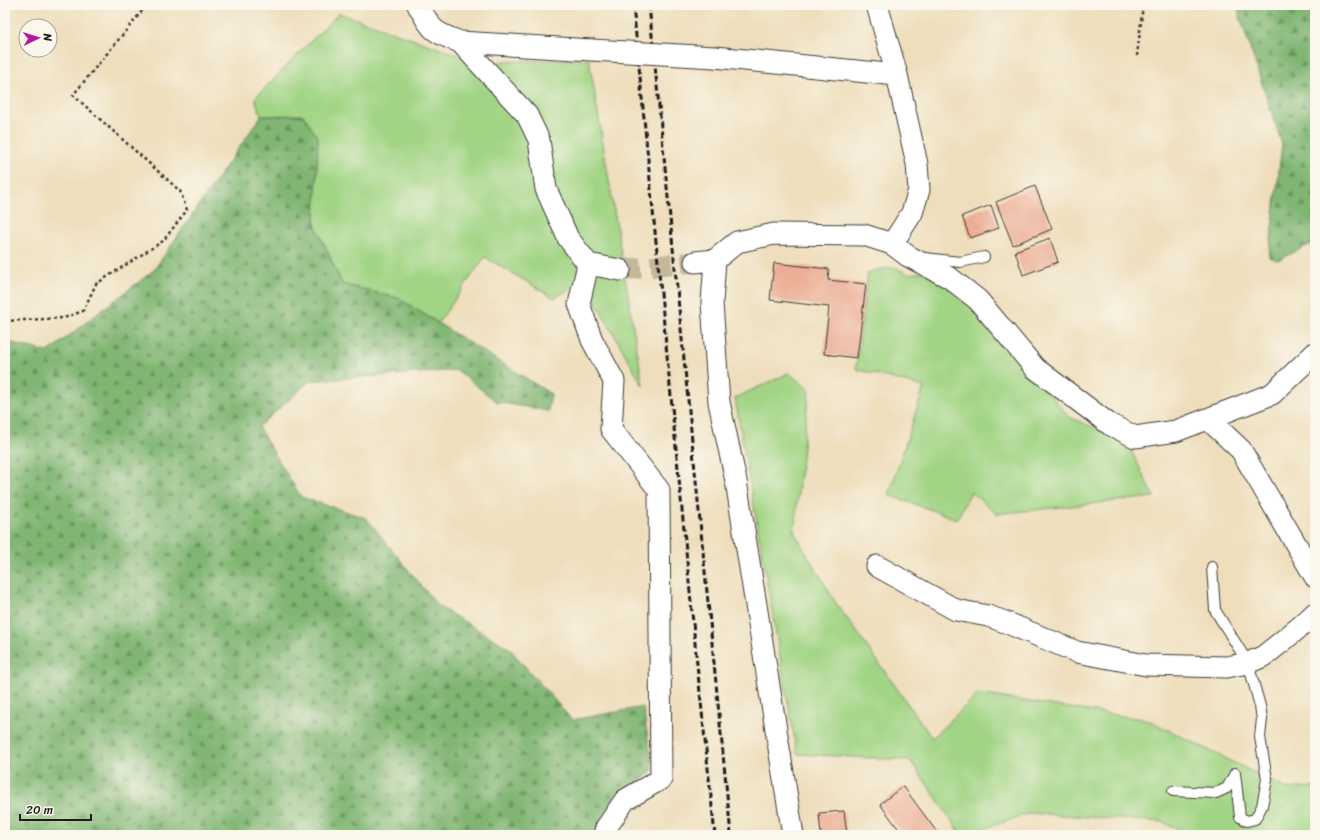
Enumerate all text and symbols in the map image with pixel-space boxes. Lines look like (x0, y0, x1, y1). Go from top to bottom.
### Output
north arrow (18, 18, 58, 58)
text: N (38, 32, 57, 42)
scale bar (20, 796, 91, 822)
text: 20 m (26, 799, 53, 821)

